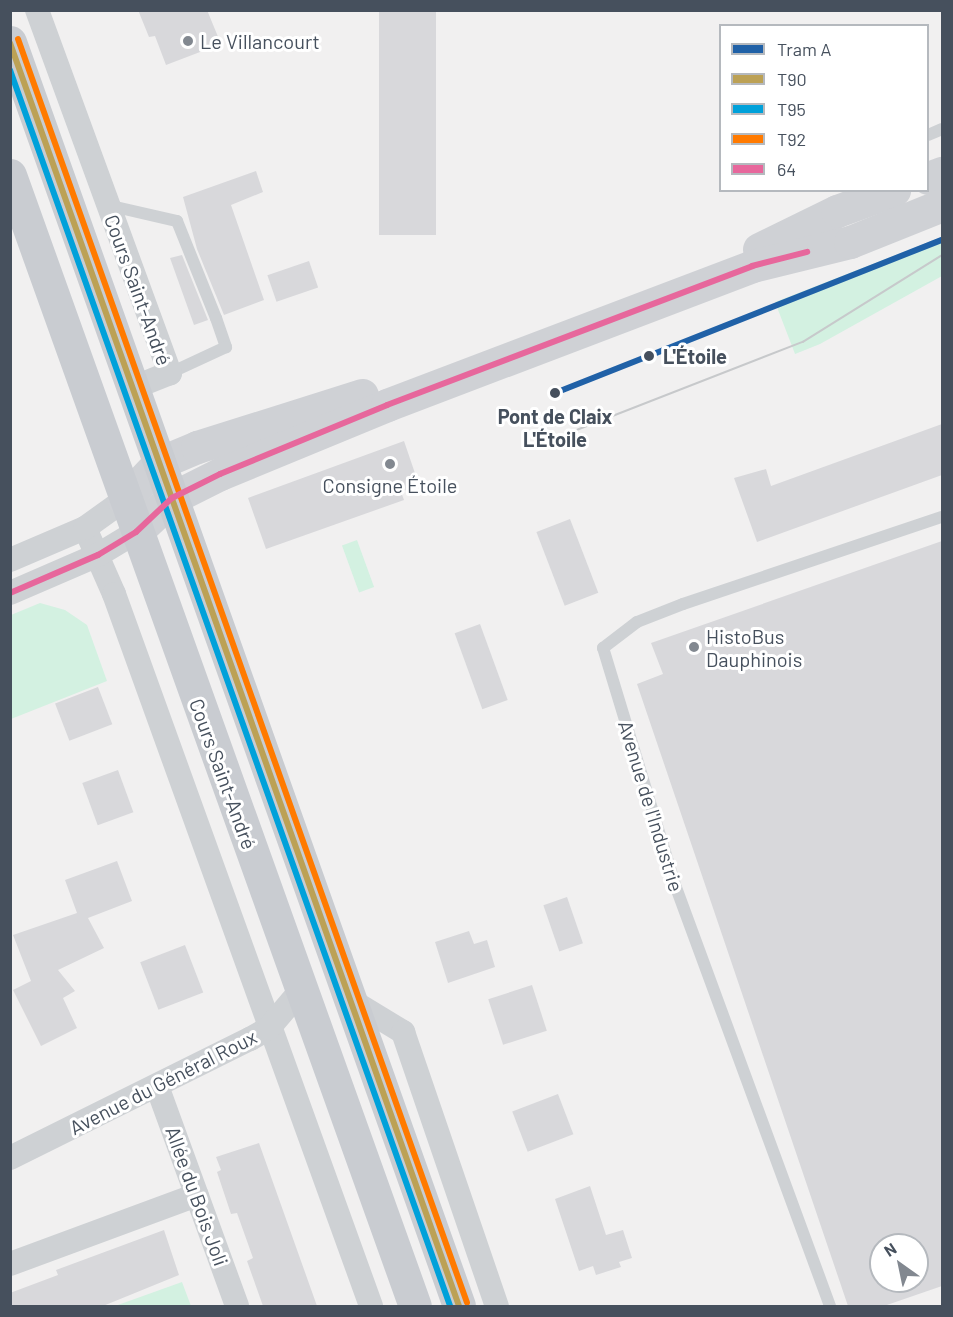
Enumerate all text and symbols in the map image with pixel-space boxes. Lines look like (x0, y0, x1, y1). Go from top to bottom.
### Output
legend (719, 24, 929, 192)
place label: Le Villancourt (200, 29, 320, 53)
marker: Le Villancourt (181, 34, 195, 48)
text: Tram A (777, 38, 831, 60)
text: T90 (777, 68, 807, 90)
text: T95 (777, 98, 806, 120)
text: T92 (777, 128, 806, 150)
text: 64 (777, 158, 796, 180)
street label: Cours Saint-André (100, 211, 176, 369)
place label: L'Étoile (663, 344, 727, 368)
marker: L'Étoile (640, 347, 658, 365)
marker: Pont de Claix L'Étoile (546, 384, 564, 402)
place label: Pont de Claix L'Étoile (498, 405, 612, 452)
marker: Consigne Étoile (383, 457, 397, 471)
place label: Consigne Étoile (323, 473, 457, 497)
place label: HistoBus Dauphinois (706, 624, 802, 671)
marker: HistoBus Dauphinois (687, 640, 701, 654)
street label: Cours Saint-André (185, 695, 261, 853)
street label: Avenue de l'Industrie (614, 717, 688, 895)
street label: Avenue du Général Roux (65, 1024, 261, 1140)
street label: Allée du Bois Joli (161, 1123, 233, 1269)
north arrow (869, 1233, 929, 1293)
text: N (880, 1238, 900, 1260)

